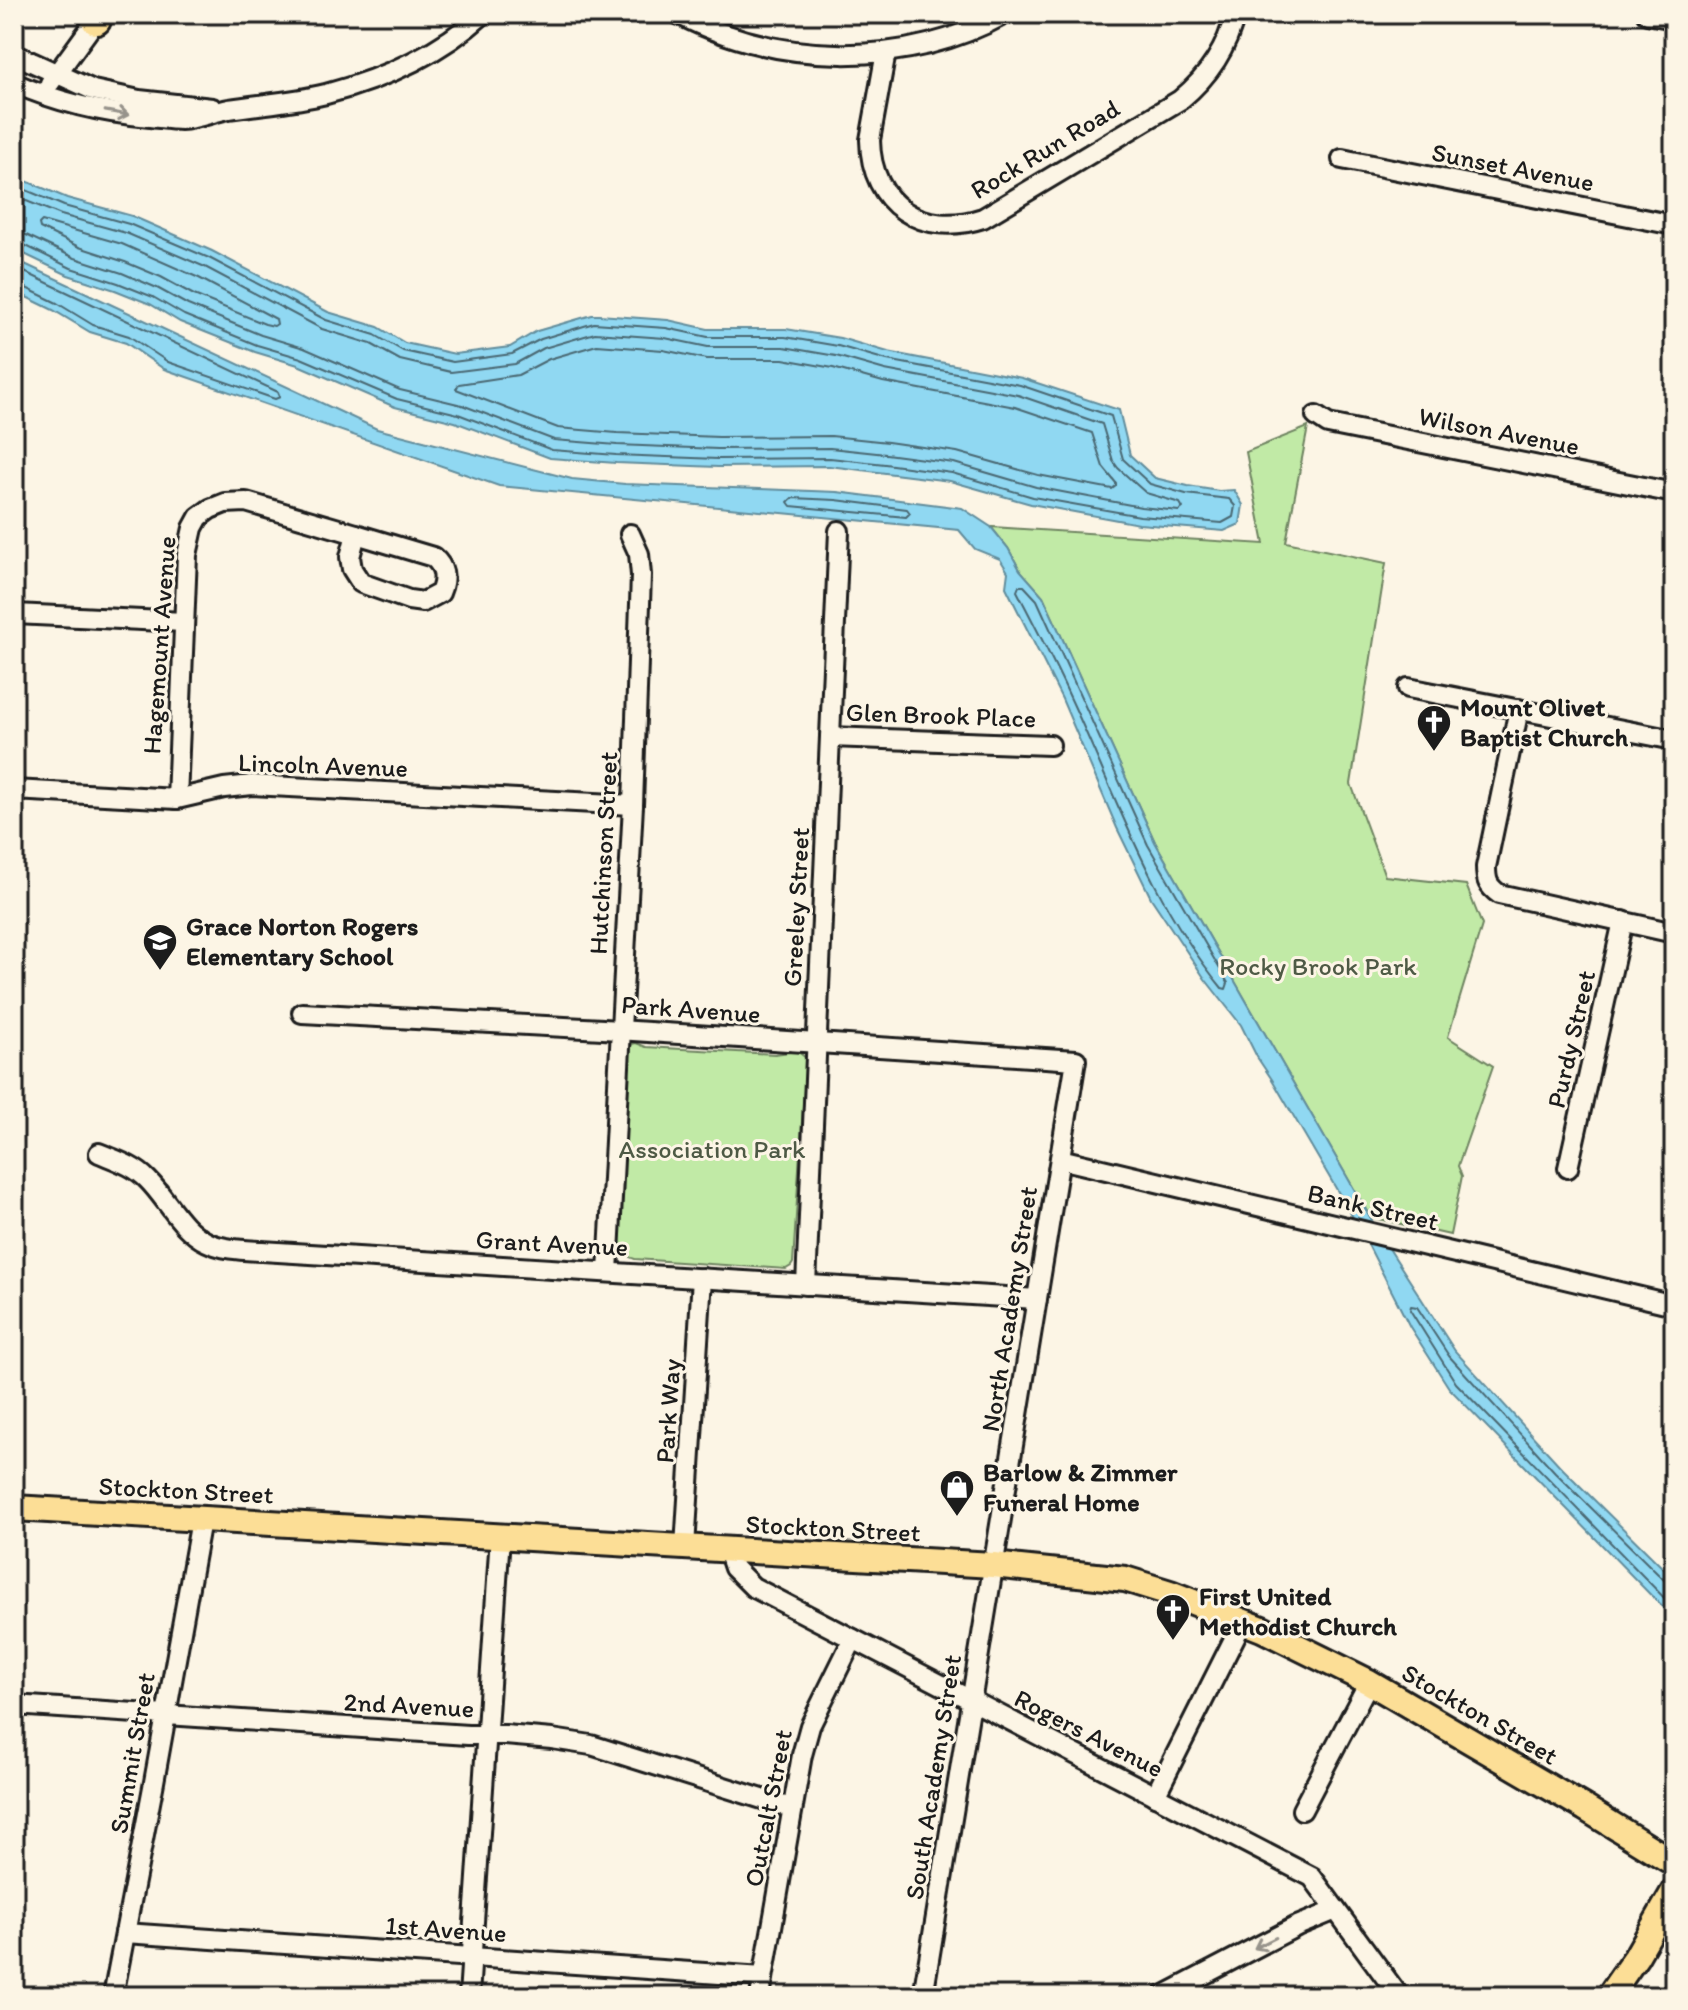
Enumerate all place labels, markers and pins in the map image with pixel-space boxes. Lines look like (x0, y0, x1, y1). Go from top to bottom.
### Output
place label: Mount Olivet Baptist Church (1460, 691, 1629, 753)
church icon: Mount Olivet Baptist Church (1415, 703, 1453, 753)
place label: Grace Norton Rogers Elementary School (186, 910, 418, 972)
school or university icon: Grace Norton Rogers Elementary School (141, 922, 179, 972)
place label: Barlow & Zimmer Funeral Home (983, 1456, 1178, 1518)
shop icon: Barlow & Zimmer Funeral Home (938, 1468, 976, 1518)
place label: First United Methodist Church (1199, 1580, 1397, 1642)
church icon: First United Methodist Church (1154, 1592, 1192, 1642)

